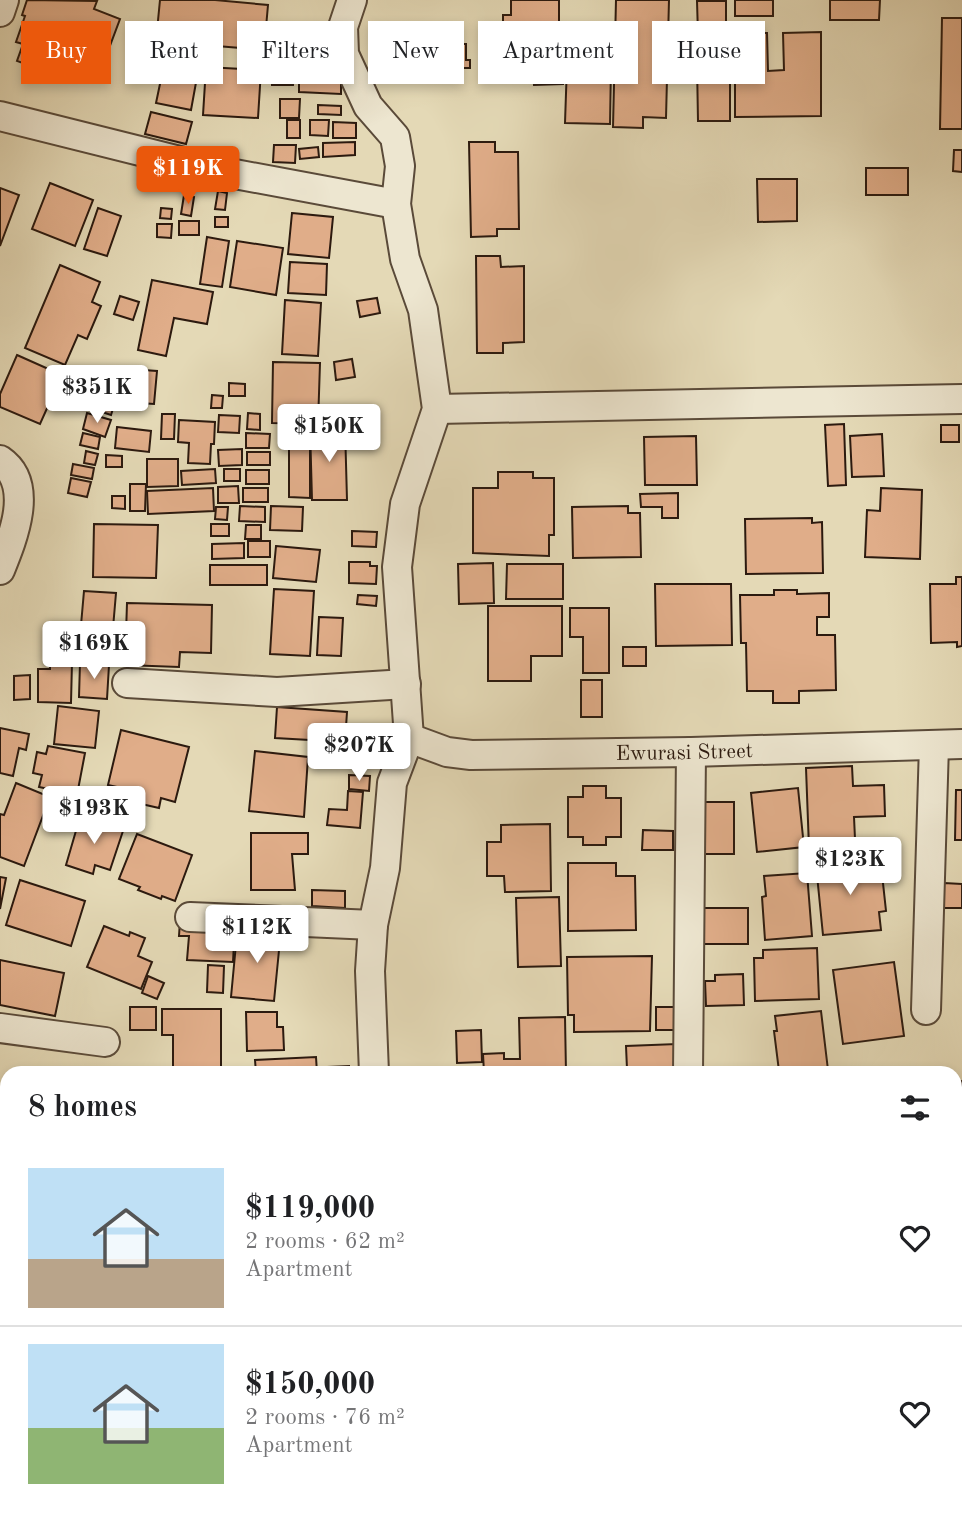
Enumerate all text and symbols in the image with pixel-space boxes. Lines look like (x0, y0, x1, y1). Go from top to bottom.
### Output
chip: Buy (21, 21, 111, 84)
chip: Rent (125, 21, 223, 84)
chip: Filters (237, 21, 354, 84)
chip: New (368, 21, 464, 84)
chip: Apartment (478, 21, 638, 84)
chip: House (652, 21, 765, 84)
pin: $119K (139, 146, 237, 206)
text: $119K (152, 157, 224, 180)
pin: $351K (48, 366, 146, 425)
text: $351K (61, 376, 133, 399)
pin: $150K (280, 405, 378, 464)
text: $150K (293, 415, 365, 438)
pin: $169K (45, 622, 143, 681)
text: $169K (58, 632, 130, 655)
pin: $207K (310, 724, 408, 783)
text: $207K (323, 734, 395, 757)
street label: Ewurasi Street (615, 741, 753, 765)
pin: $193K (45, 786, 143, 846)
text: $193K (58, 797, 130, 820)
pin: $123K (801, 838, 899, 897)
text: $123K (814, 848, 886, 871)
pin: $112K (208, 906, 306, 965)
text: $112K (221, 916, 293, 939)
icon: filters (896, 1089, 934, 1127)
text: 8 homes (28, 1093, 137, 1123)
text: $119,000 (245, 1194, 375, 1224)
icon: home (84, 1196, 168, 1280)
icon: heart (896, 1219, 934, 1257)
text: 2 rooms · 62 m² (245, 1230, 405, 1253)
text: Apartment (245, 1258, 353, 1281)
text: $150,000 (245, 1370, 375, 1400)
icon: home (84, 1372, 168, 1456)
icon: heart (896, 1395, 934, 1433)
text: 2 rooms · 76 m² (245, 1406, 405, 1429)
text: Apartment (245, 1434, 353, 1457)

